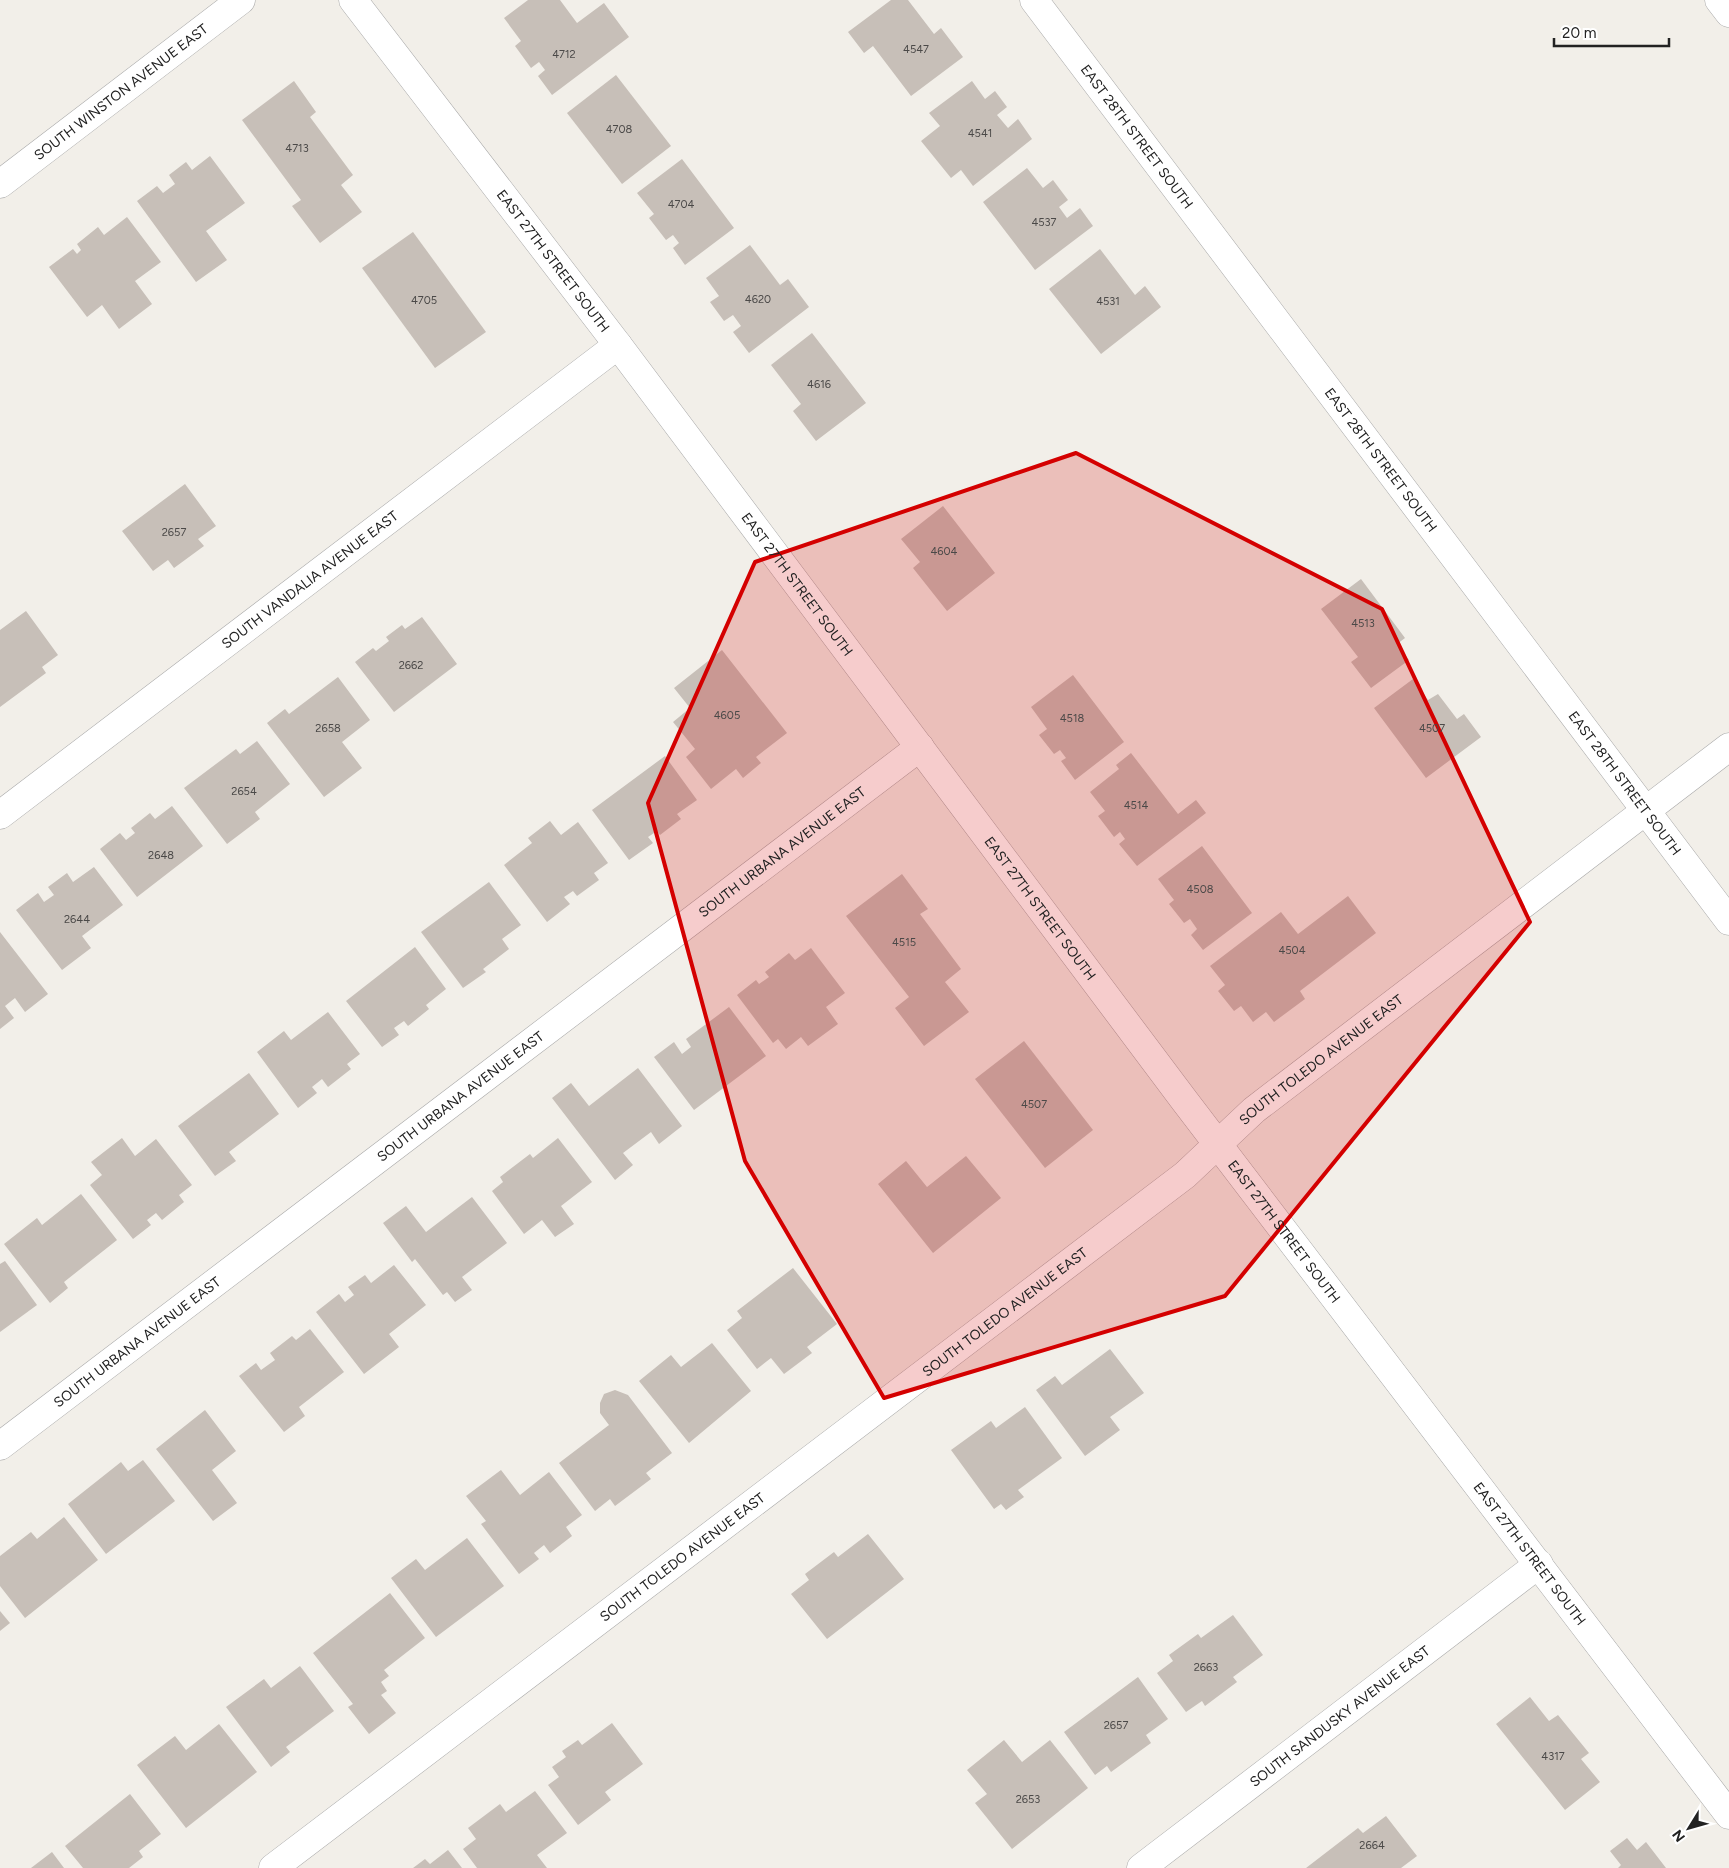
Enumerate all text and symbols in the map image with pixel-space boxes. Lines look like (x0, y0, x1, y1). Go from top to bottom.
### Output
scale bar (1554, 15, 1669, 47)
street label: SOUTH WINSTON AVENUE EAST (31, 20, 212, 164)
text: 20 m (1562, 24, 1596, 42)
house number: 4547 (903, 43, 929, 56)
house number: 4712 (552, 48, 576, 61)
street label: EAST 28TH STREET SOUTH (1077, 61, 1196, 212)
house number: 4708 (606, 123, 633, 136)
house number: 4541 (968, 127, 992, 140)
house number: 4713 (285, 142, 309, 155)
street label: EAST 27TH STREET SOUTH (493, 187, 613, 336)
house number: 4704 (668, 198, 694, 211)
house number: 4537 (1031, 216, 1057, 229)
house number: 4620 (745, 293, 771, 306)
house number: 4705 (411, 294, 437, 307)
house number: 4531 (1096, 295, 1120, 308)
house number: 4616 (807, 378, 831, 391)
street label: EAST 28TH STREET SOUTH (1321, 385, 1440, 536)
street label: SOUTH VANDALIA AVENUE EAST (218, 507, 402, 652)
street label: EAST 27TH STREET SOUTH (738, 509, 856, 660)
house number: 2657 (162, 526, 186, 539)
house number: 4604 (931, 545, 958, 558)
house number: 4513 (1351, 617, 1375, 630)
house number: 2662 (399, 659, 423, 672)
street label: EAST 28TH STREET SOUTH (1565, 708, 1684, 859)
house number: 4605 (714, 709, 740, 722)
house number: 4518 (1060, 712, 1084, 725)
house number: 2658 (315, 722, 341, 735)
house number: 4507 (1419, 722, 1445, 735)
street label: SOUTH URBANA AVENUE EAST (695, 783, 869, 921)
house number: 2654 (231, 785, 257, 798)
house number: 4514 (1124, 799, 1148, 812)
street label: EAST 27TH STREET SOUTH (981, 833, 1099, 984)
house number: 2648 (148, 849, 174, 862)
house number: 4508 (1187, 883, 1214, 896)
house number: 2644 (64, 913, 90, 926)
house number: 4515 (892, 936, 916, 949)
house number: 4504 (1278, 944, 1306, 957)
street label: SOUTH TOLEDO AVENUE EAST (1236, 991, 1407, 1129)
street label: SOUTH URBANA AVENUE EAST (374, 1028, 548, 1166)
house number: 4507 (1021, 1098, 1047, 1111)
street label: EAST 27TH STREET SOUTH (1224, 1157, 1344, 1307)
street label: SOUTH TOLEDO AVENUE EAST (919, 1244, 1091, 1380)
street label: SOUTH URBANA AVENUE EAST (50, 1273, 224, 1411)
street label: EAST 27TH STREET SOUTH (1470, 1479, 1589, 1629)
street label: SOUTH TOLEDO AVENUE EAST (597, 1489, 769, 1625)
street label: SOUTH SANDUSKY AVENUE EAST (1247, 1642, 1434, 1791)
house number: 2663 (1194, 1661, 1218, 1674)
house number: 2657 (1104, 1719, 1128, 1732)
house number: 4317 (1541, 1750, 1565, 1763)
house number: 2653 (1016, 1793, 1040, 1806)
north arrow (1664, 1803, 1714, 1853)
text: N (1669, 1826, 1689, 1845)
house number: 2664 (1359, 1839, 1385, 1852)

